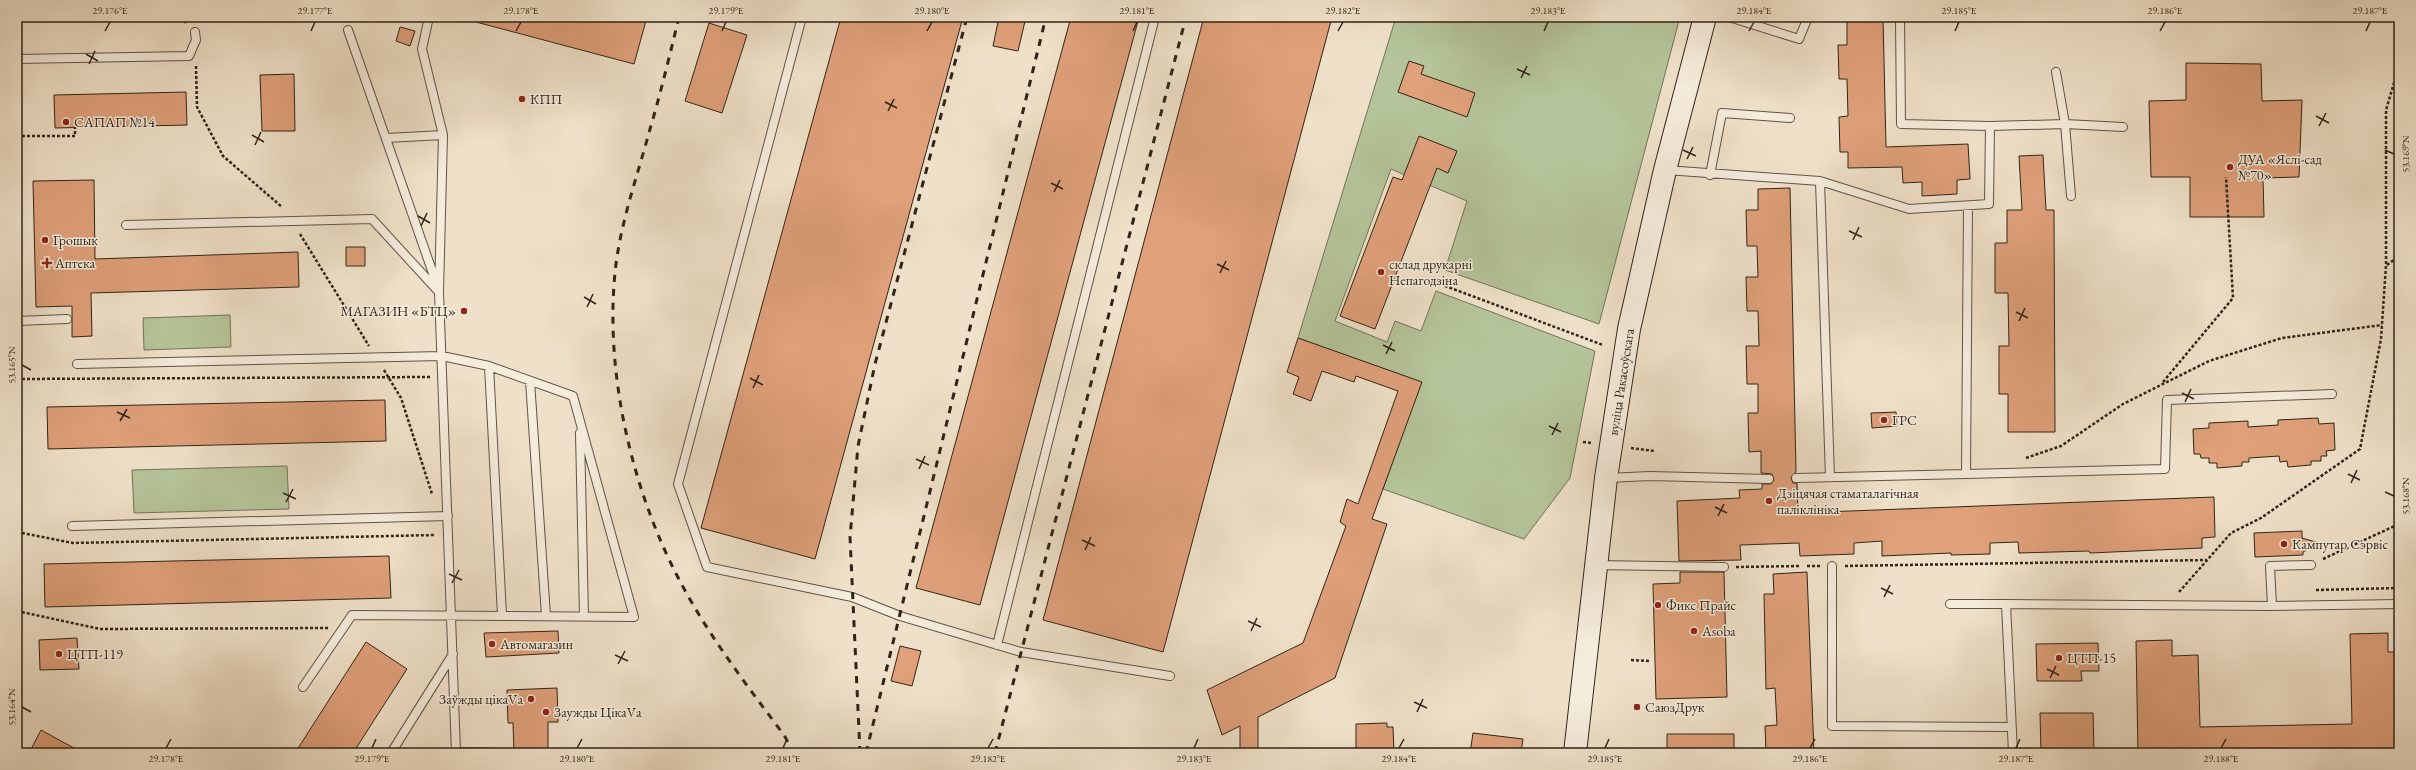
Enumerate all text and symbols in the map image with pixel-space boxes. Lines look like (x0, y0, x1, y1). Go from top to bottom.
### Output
text: 29.176°E (93, 4, 128, 17)
text: 29.177°E (298, 4, 333, 17)
text: 29.178°E (504, 4, 539, 17)
text: 29.179°E (709, 4, 744, 17)
text: 29.180°E (915, 4, 950, 17)
text: 29.181°E (1120, 4, 1155, 17)
text: 29.182°E (1326, 4, 1361, 17)
text: 29.183°E (1531, 4, 1566, 17)
text: 29.184°E (1737, 4, 1772, 17)
text: 29.185°E (1942, 4, 1977, 17)
text: 29.186°E (2148, 4, 2183, 17)
text: 29.187°E (2353, 4, 2388, 17)
place label: КПП (530, 90, 563, 108)
marker: КПП (517, 94, 527, 104)
place label: САПАП №14 (74, 113, 155, 131)
marker: САПАП №14 (61, 117, 71, 127)
text: 53.169°N (2399, 135, 2412, 173)
place label: ДУА «Яслі-сад №70» (2238, 150, 2323, 184)
marker: ДУА «Яслі-сад №70» (2225, 162, 2235, 172)
place label: Грошык (53, 231, 98, 249)
marker: Грошык (40, 235, 50, 245)
place label: Аптека (54, 254, 95, 272)
place label: склад друкарні Непагодзіна (1389, 255, 1473, 289)
marker: Аптека (42, 258, 52, 268)
marker: склад друкарні Непагодзіна (1376, 267, 1386, 277)
place label: МАГАЗИН «БТЦ» (341, 302, 456, 320)
marker: МАГАЗИН «БТЦ» (459, 306, 469, 316)
street label: вуліца Ракасоўскага (1604, 327, 1638, 437)
text: 53.165°N (5, 346, 18, 384)
place label: ГРС (1892, 411, 1917, 429)
marker: ГРС (1879, 415, 1889, 425)
text: 53.168°N (2399, 477, 2412, 515)
place label: Дзіцячая стаматалагічная паліклініка (1777, 484, 1919, 518)
marker: Дзіцячая стаматалагічная паліклініка (1764, 496, 1774, 506)
place label: Кампутар Сэрвіс (2292, 535, 2388, 553)
marker: Кампутар Сэрвіс (2279, 539, 2289, 549)
place label: Фикс Прайс (1666, 596, 1737, 614)
marker: Фикс Прайс (1653, 600, 1663, 610)
place label: Asoba (1701, 622, 1736, 640)
marker: Asoba (1689, 626, 1699, 636)
place label: Автомагазин (499, 635, 573, 653)
marker: Автомагазин (487, 639, 497, 649)
place label: ЦТП-119 (67, 645, 123, 663)
marker: ЦТП-119 (54, 649, 64, 659)
place label: ЦТП-15 (2067, 649, 2116, 667)
marker: ЦТП-15 (2054, 653, 2064, 663)
text: 53.164°N (5, 688, 18, 726)
place label: Заўжды цікаVа (439, 690, 523, 708)
marker: Заўжды цікаVа (526, 694, 536, 704)
place label: СаюзДрук (1645, 698, 1705, 716)
marker: СаюзДрук (1632, 702, 1642, 712)
place label: Заужды ЦікаVа (554, 703, 642, 721)
marker: Заужды ЦікаVа (541, 707, 551, 717)
text: 29.178°E (149, 752, 184, 765)
text: 29.179°E (355, 752, 390, 765)
text: 29.180°E (560, 752, 595, 765)
text: 29.181°E (766, 752, 801, 765)
text: 29.182°E (971, 752, 1006, 765)
text: 29.183°E (1177, 752, 1212, 765)
text: 29.184°E (1382, 752, 1417, 765)
text: 29.185°E (1588, 752, 1623, 765)
text: 29.186°E (1793, 752, 1828, 765)
text: 29.187°E (1999, 752, 2034, 765)
text: 29.188°E (2204, 752, 2239, 765)

